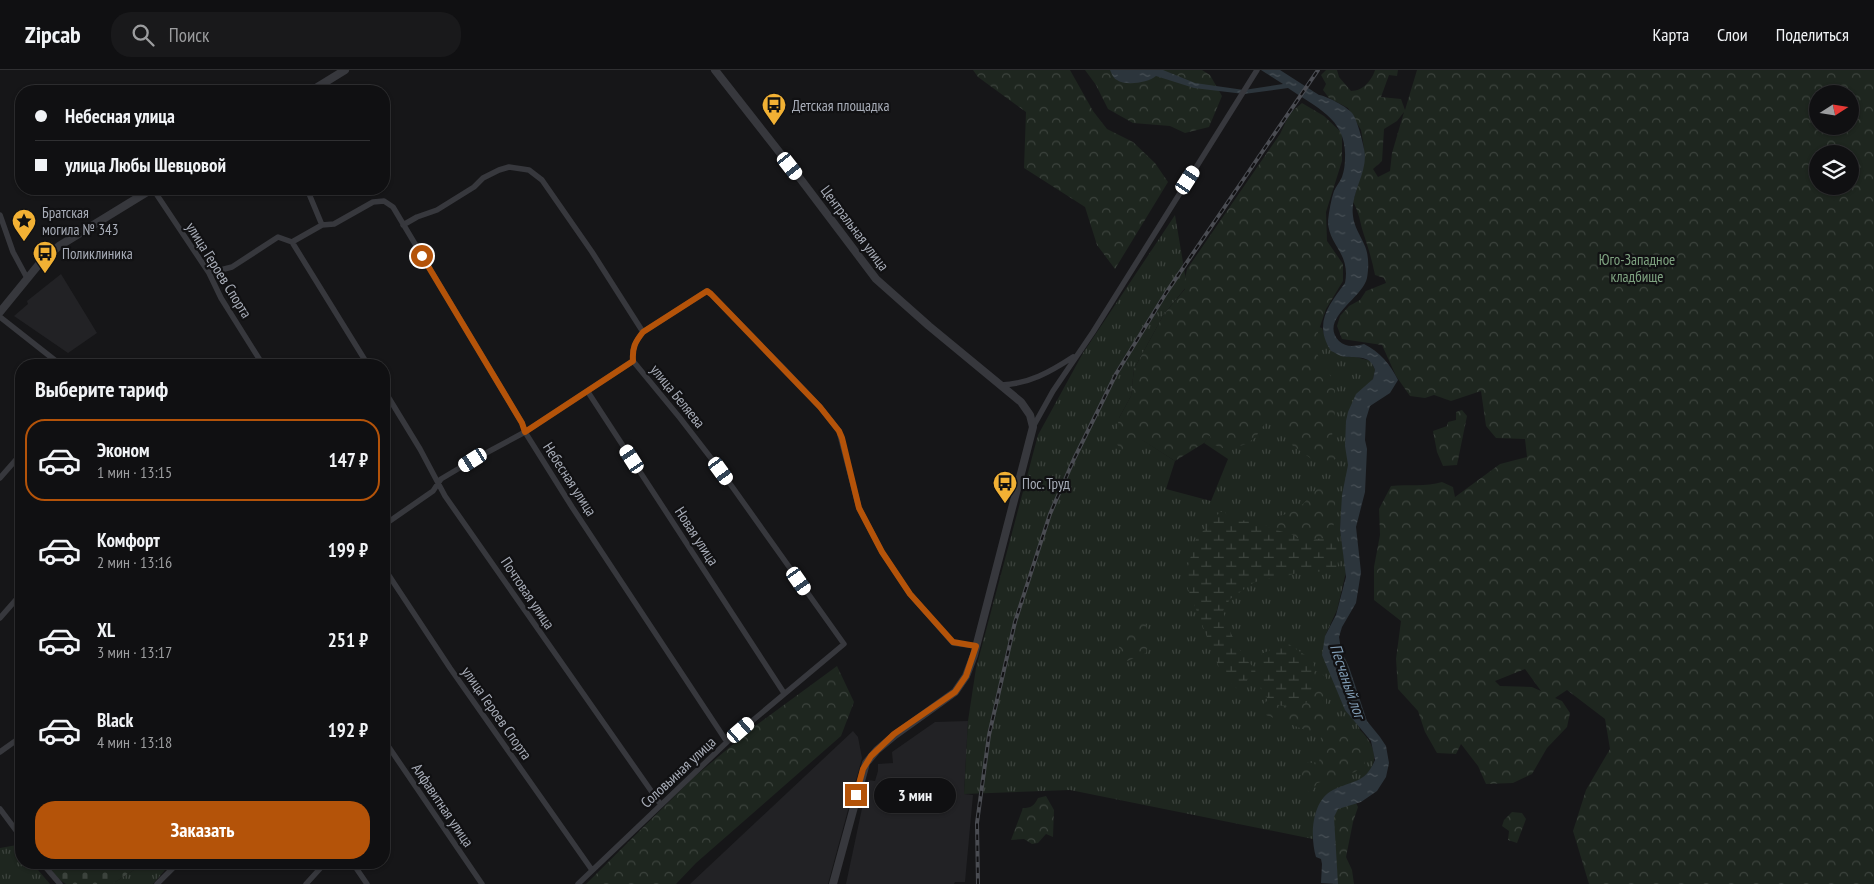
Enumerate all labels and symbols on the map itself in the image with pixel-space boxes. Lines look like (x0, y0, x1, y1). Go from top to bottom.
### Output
north arrow (1809, 85, 1859, 135)
bus stop icon: Детская площадка (761, 92, 787, 126)
place label: Детская площадка (792, 96, 889, 115)
car (774, 150, 805, 182)
car (1173, 163, 1202, 197)
street label: Центральная улица (817, 182, 893, 274)
place label: Братская могила № 343 (42, 203, 118, 239)
place icon: Братская могила № 343 (11, 208, 37, 242)
street label: улица Героев Спорта (182, 219, 256, 321)
bus stop icon: Поликлиника (32, 240, 58, 274)
place label: Поликлиника (62, 244, 133, 263)
route start (411, 245, 433, 267)
park label: Юго-Западное кладбище (1599, 250, 1675, 286)
street label: улица Беляева (646, 360, 710, 432)
street label: Небесная улица (539, 438, 601, 520)
car (617, 442, 646, 476)
car (456, 446, 489, 474)
car (706, 454, 735, 488)
bus stop icon: Пос. Труд (992, 470, 1018, 504)
place label: Пос. Труд (1022, 474, 1070, 493)
street label: Новая улица (671, 503, 723, 569)
street label: Почтовая улица (497, 553, 559, 633)
car (784, 564, 813, 598)
water label: Песчаный лог (1326, 641, 1371, 723)
street label: улица Героев Спорта (458, 663, 536, 763)
car (724, 714, 757, 746)
street label: Соловьиная улица (636, 732, 720, 812)
street label: Алфавитная улица (408, 759, 478, 851)
callout: 3 мин (874, 778, 956, 812)
route end (845, 784, 867, 806)

